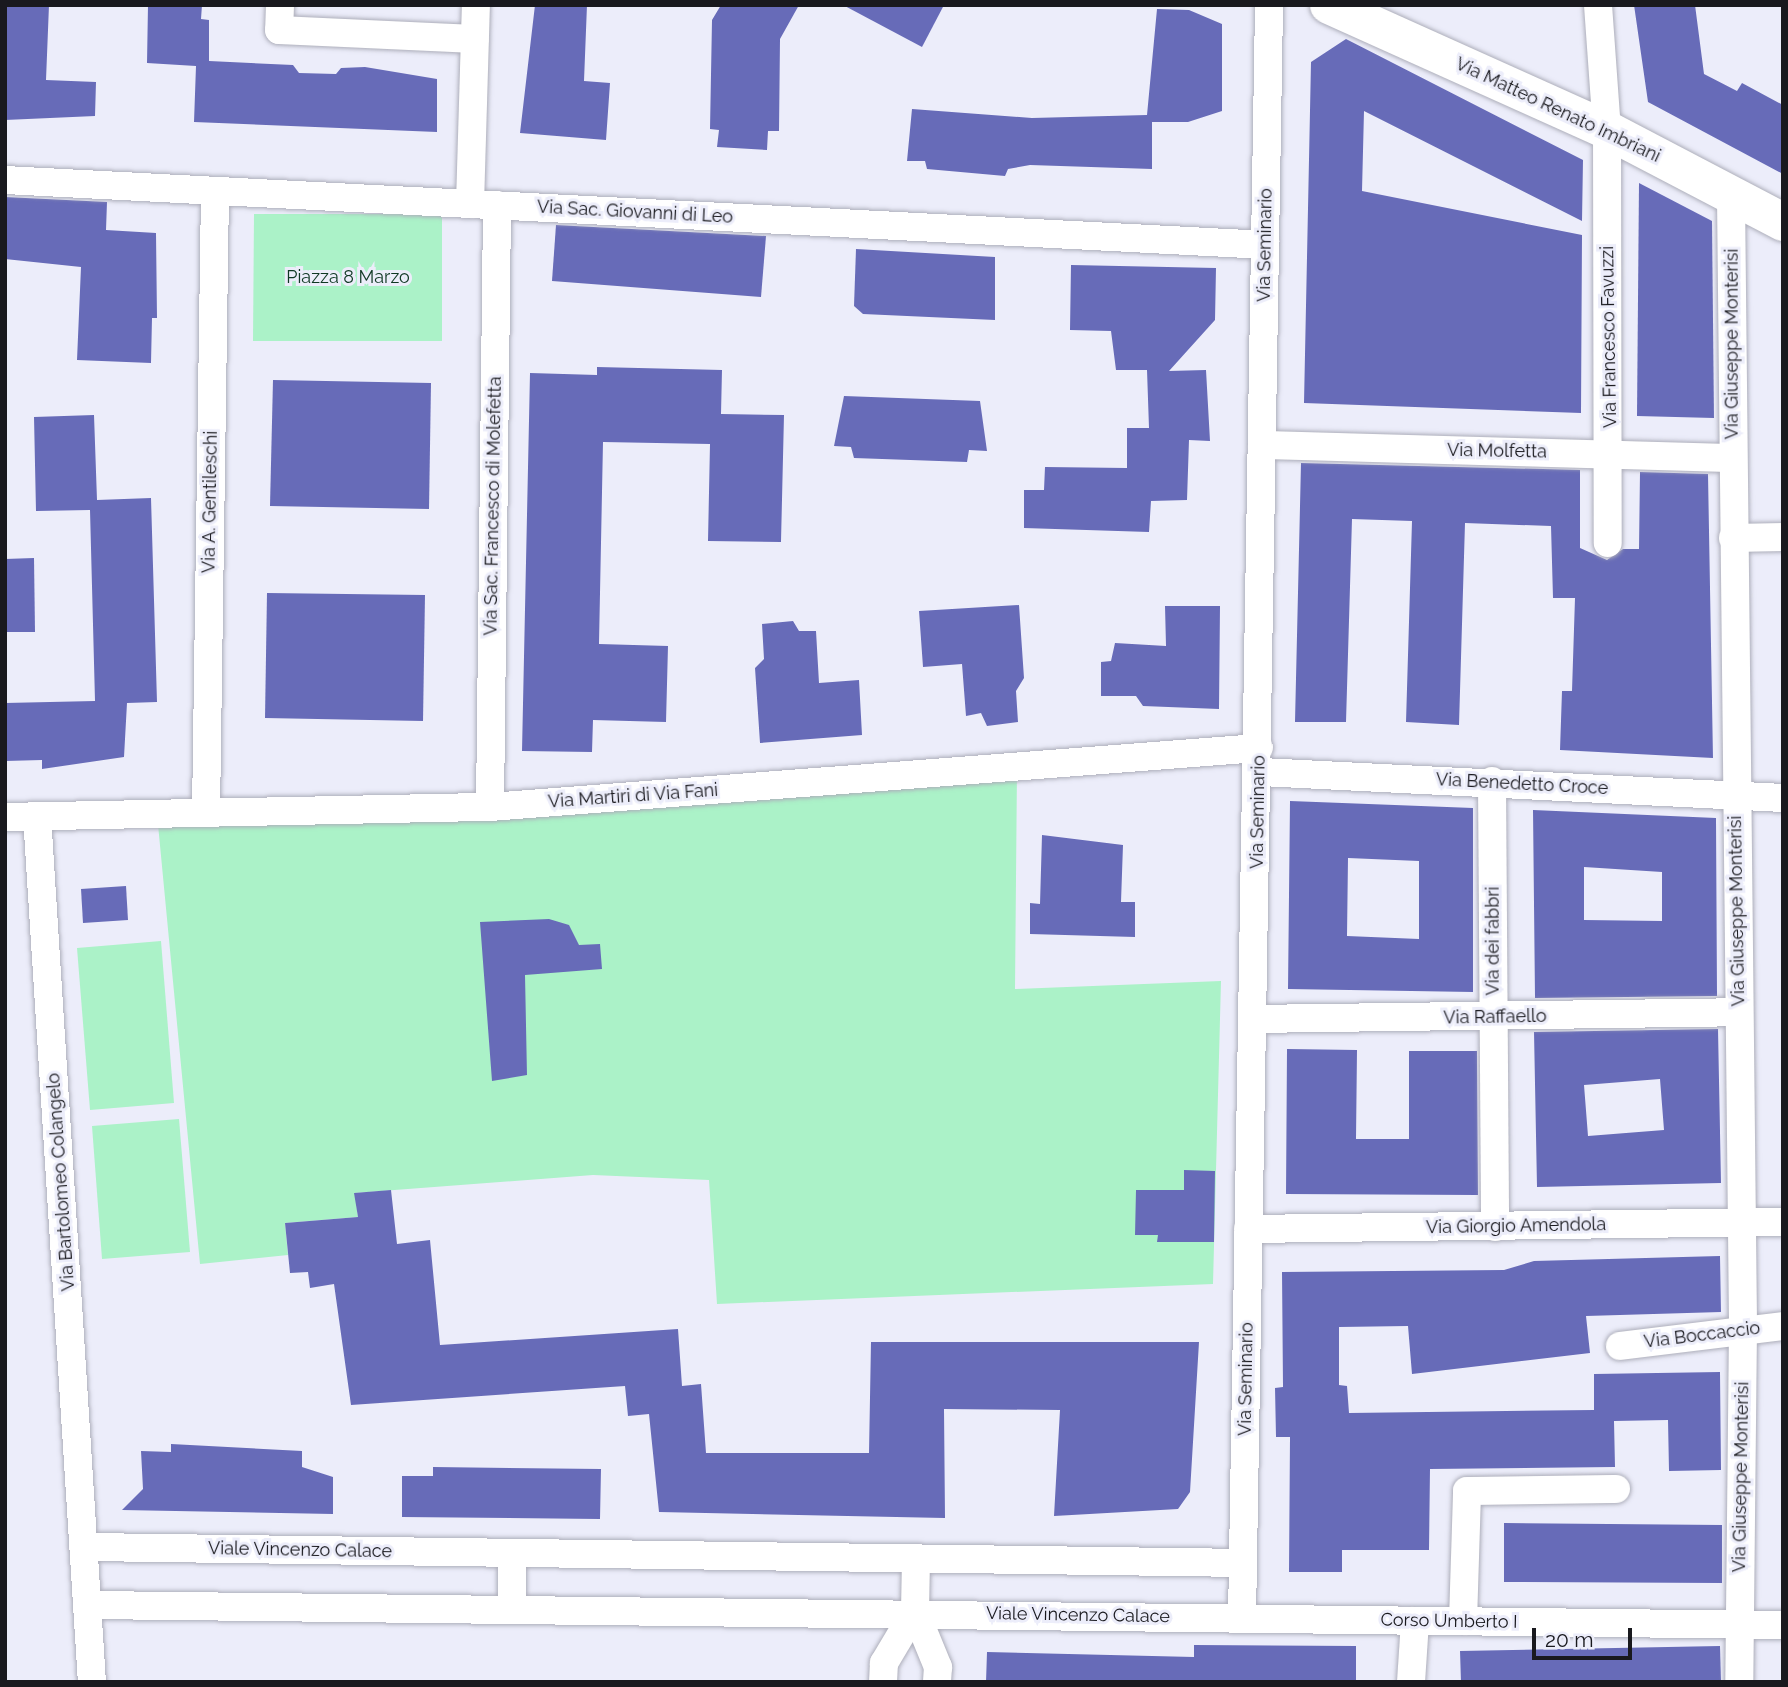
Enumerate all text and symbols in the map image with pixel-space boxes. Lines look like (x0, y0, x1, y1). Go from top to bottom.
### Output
street label: Via Matteo Renato Imbriani (1452, 53, 1664, 167)
street label: Via Seminario (1253, 188, 1277, 302)
street label: Via Sac. Giovanni di Leo (536, 196, 734, 228)
street label: Via Francesco Favuzzi (1597, 246, 1621, 428)
street label: Via Giuseppe Monterisi (1721, 249, 1743, 439)
park label: Piazza 8 Marzo (286, 266, 410, 288)
street label: Via Sac. Francesco di Molefetta (480, 376, 506, 636)
street label: Via A. Gentileschi (198, 430, 222, 574)
street label: Via Molfetta (1447, 439, 1547, 463)
street label: Via Seminario (1246, 755, 1270, 869)
street label: Via Benedetto Croce (1435, 769, 1609, 799)
street label: Via Martiri di Via Fani (547, 779, 719, 813)
street label: Via Giuseppe Monterisi (1725, 815, 1749, 1007)
street label: Via dei fabbri (1482, 887, 1504, 995)
street label: Via Raffaello (1443, 1005, 1547, 1029)
street label: Via Bartolomeo Colangelo (43, 1072, 79, 1292)
street label: Via Giorgio Amendola (1425, 1214, 1607, 1238)
street label: Via Boccaccio (1643, 1317, 1761, 1353)
street label: Via Seminario (1234, 1322, 1258, 1436)
street label: Via Giuseppe Monterisi (1729, 1381, 1753, 1573)
street label: Viale Vincenzo Calace (207, 1538, 393, 1562)
street label: Viale Vincenzo Calace (985, 1603, 1171, 1627)
street label: Corso Umberto I (1380, 1609, 1518, 1633)
scale bar (1536, 1614, 1636, 1658)
text: 20 m (1545, 1627, 1593, 1652)

